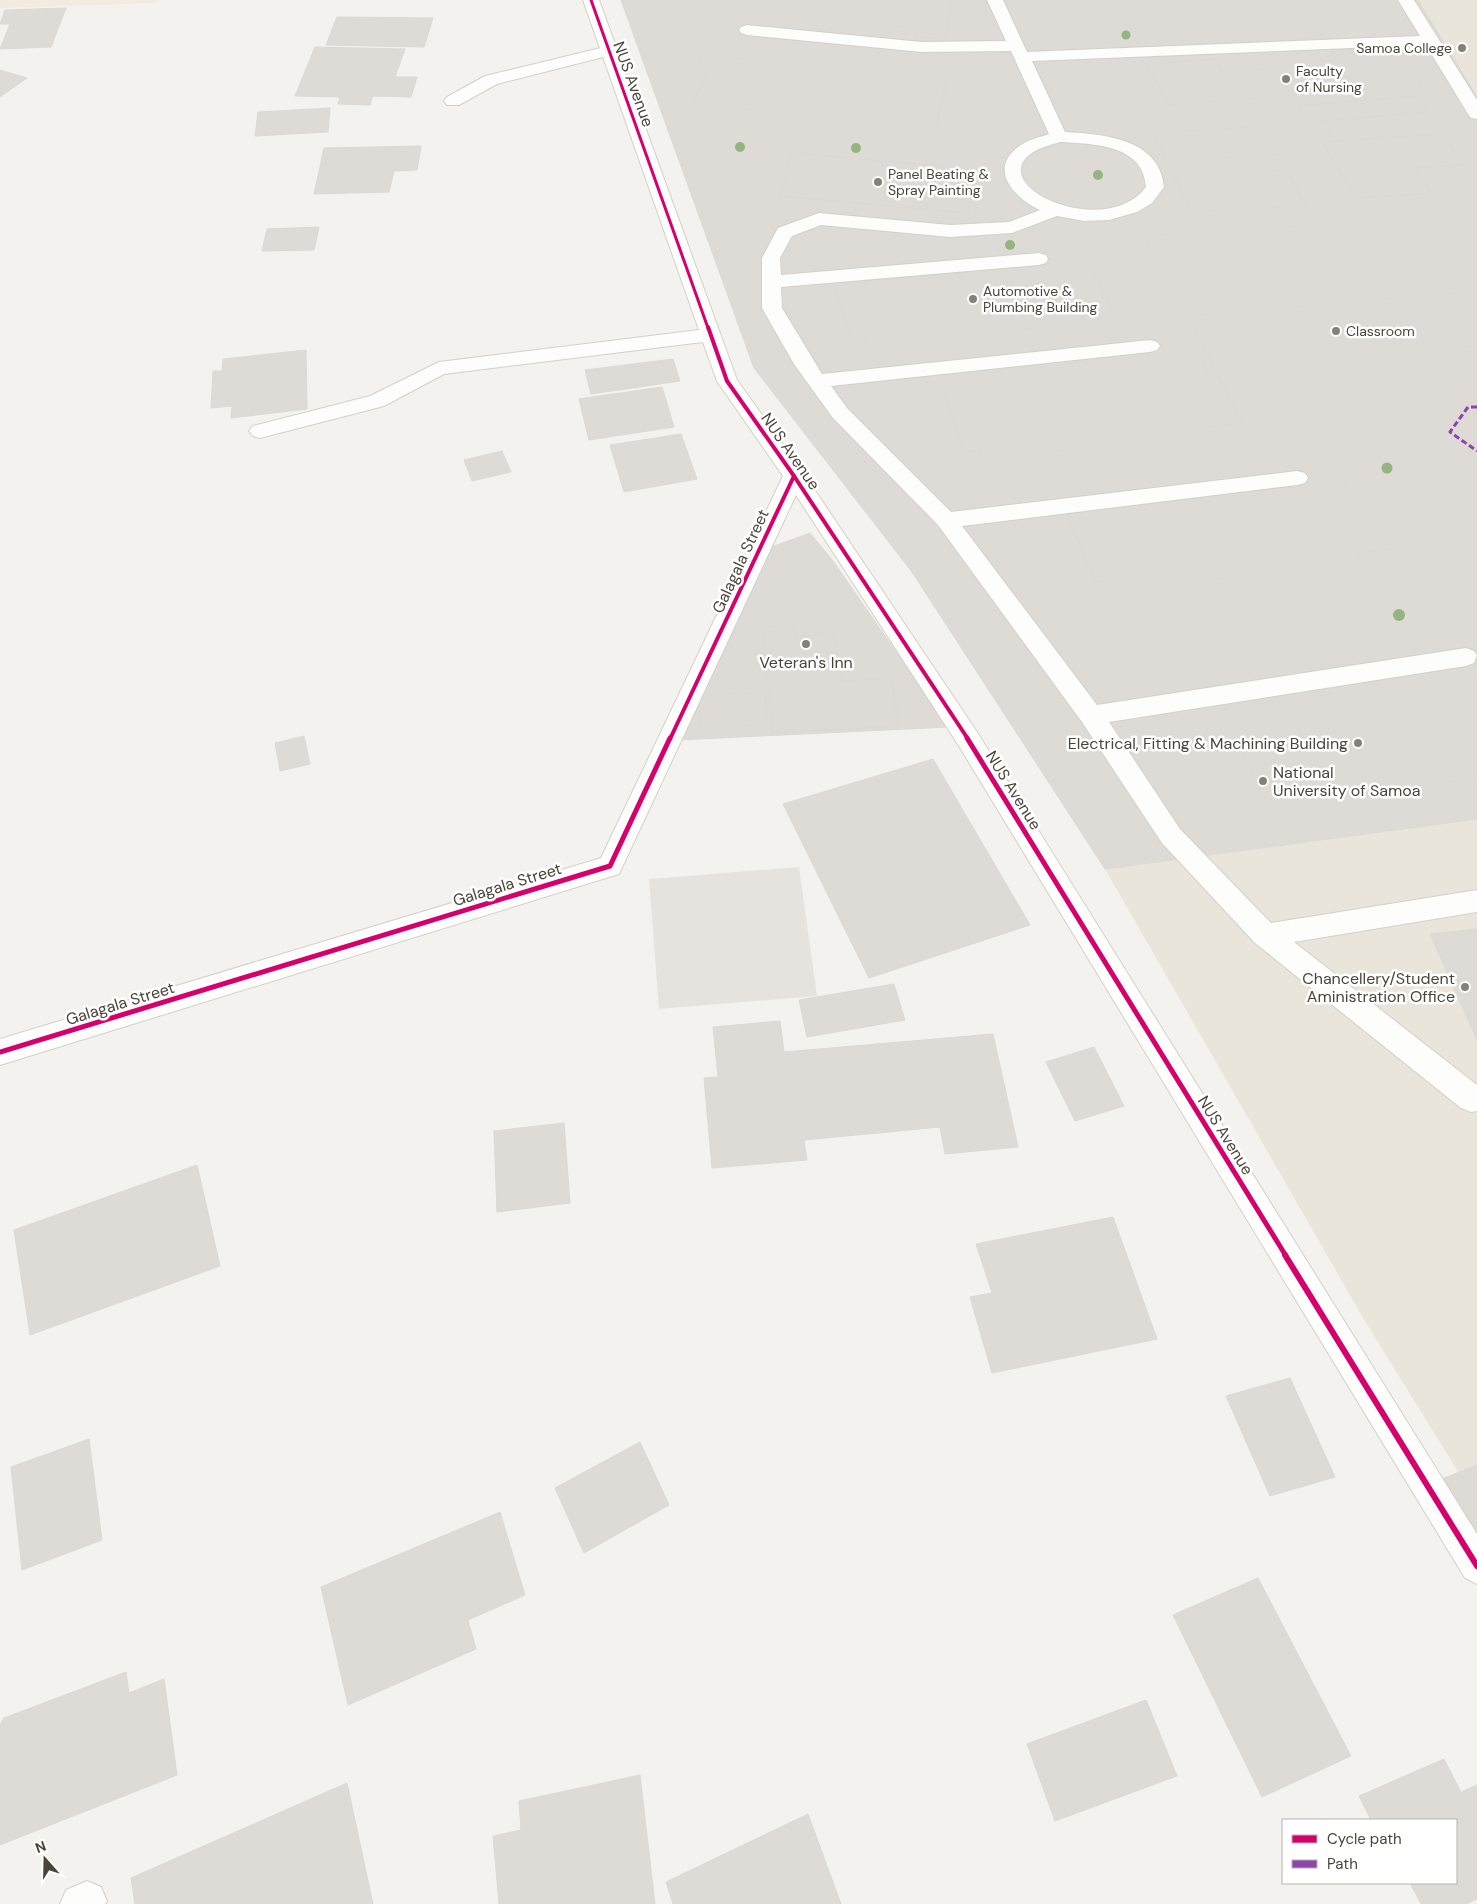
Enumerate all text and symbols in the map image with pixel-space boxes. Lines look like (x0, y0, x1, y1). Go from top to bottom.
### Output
street label: NUS Avenue (608, 39, 659, 130)
place label: Samoa College (1356, 39, 1452, 57)
marker: Samoa College (1456, 42, 1468, 54)
place label: Faculty of Nursing (1296, 62, 1362, 96)
marker: Faculty of Nursing (1280, 73, 1292, 85)
place label: Panel Beating & Spray Painting (888, 165, 989, 199)
marker: Panel Beating & Spray Painting (872, 176, 884, 188)
place label: Automotive & Plumbing Building (983, 282, 1098, 316)
marker: Automotive & Plumbing Building (967, 293, 979, 305)
place label: Classroom (1346, 322, 1415, 340)
marker: Classroom (1330, 325, 1342, 337)
street label: NUS Avenue (756, 409, 825, 494)
street label: Galagala Street (707, 506, 774, 617)
marker: Veteran's Inn (800, 638, 812, 650)
place label: Veteran's Inn (759, 652, 853, 673)
place label: Electrical, Fitting & Machining Building (1068, 733, 1348, 754)
marker: Electrical, Fitting & Machining Building (1352, 737, 1364, 749)
street label: NUS Avenue (981, 747, 1046, 834)
place label: National University of Samoa (1273, 762, 1420, 801)
marker: National University of Samoa (1257, 775, 1269, 787)
street label: Galagala Street (450, 858, 564, 911)
place label: Chancellery/Student Aministration Office (1302, 968, 1455, 1007)
street label: Galagala Street (63, 977, 177, 1030)
marker: Chancellery/Student Aministration Office (1459, 981, 1471, 993)
street label: NUS Avenue (1193, 1092, 1258, 1179)
legend (1282, 1819, 1457, 1884)
text: Cycle path (1327, 1829, 1402, 1849)
north arrow (20, 1834, 70, 1884)
text: N (33, 1837, 48, 1857)
text: Path (1327, 1854, 1358, 1874)

